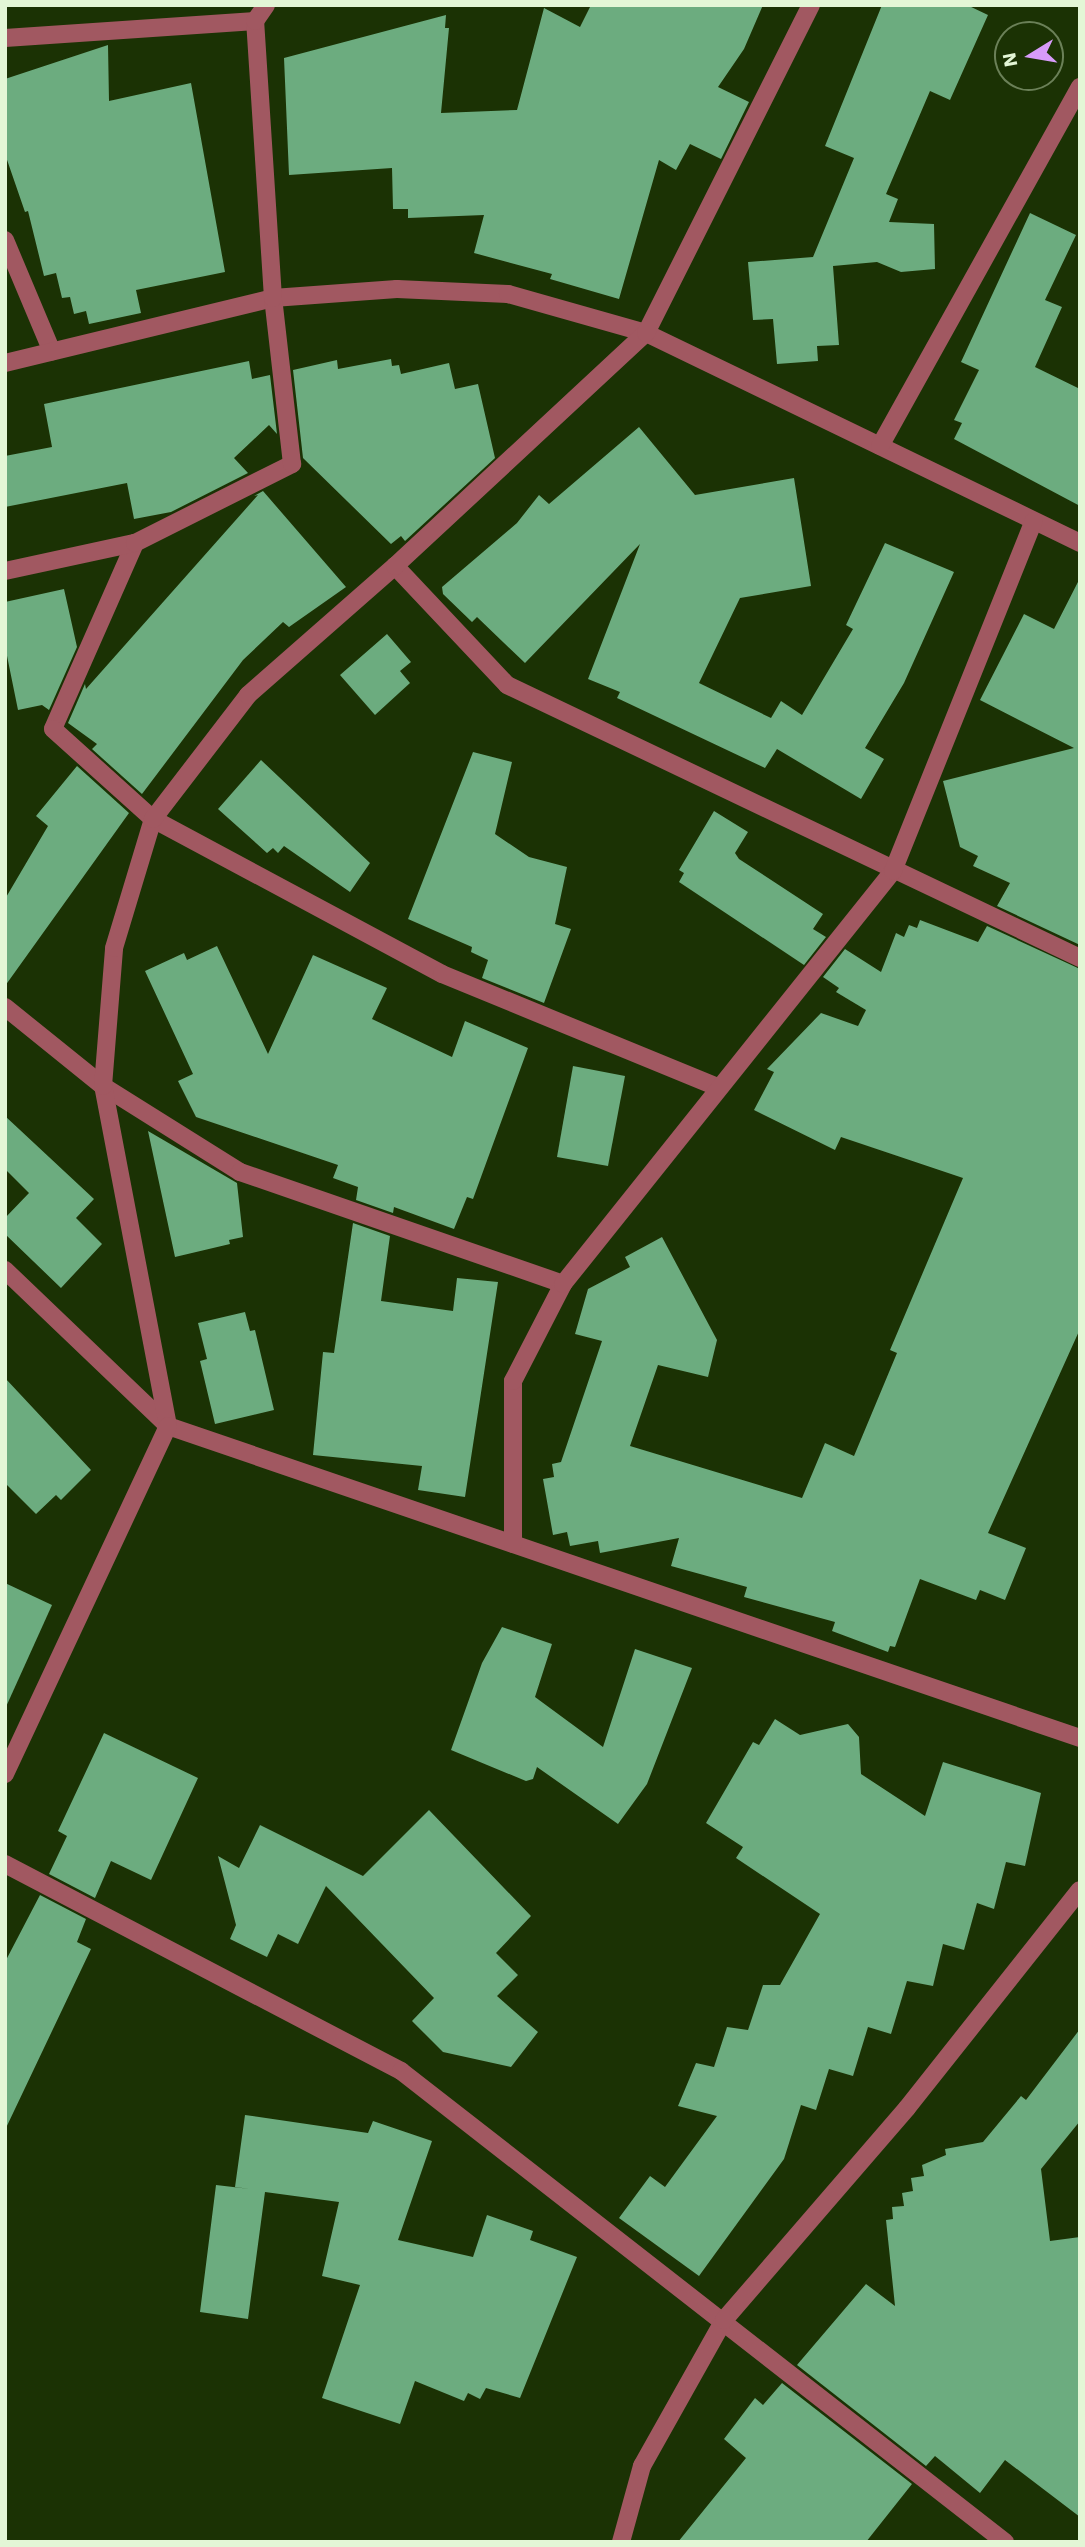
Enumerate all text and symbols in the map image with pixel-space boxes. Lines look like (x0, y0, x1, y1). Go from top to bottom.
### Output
north arrow (994, 21, 1064, 91)
text: N (997, 51, 1022, 69)

